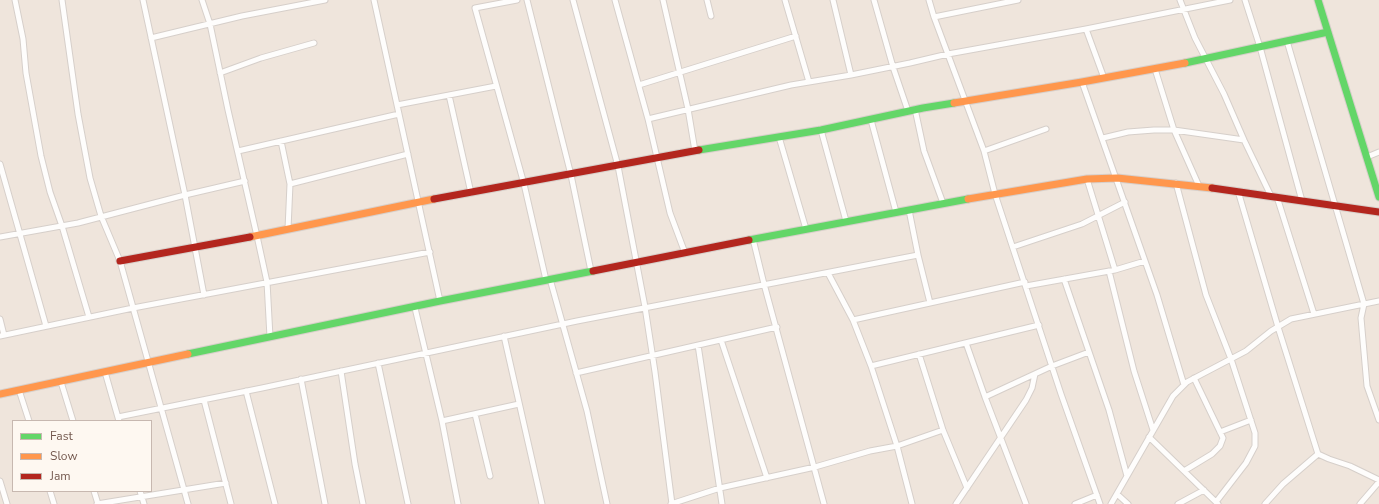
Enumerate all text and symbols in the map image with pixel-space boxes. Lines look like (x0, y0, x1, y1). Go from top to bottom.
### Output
legend (12, 420, 152, 492)
text: Fast (50, 428, 73, 444)
text: Slow (50, 448, 78, 464)
text: Jam (50, 468, 71, 484)

